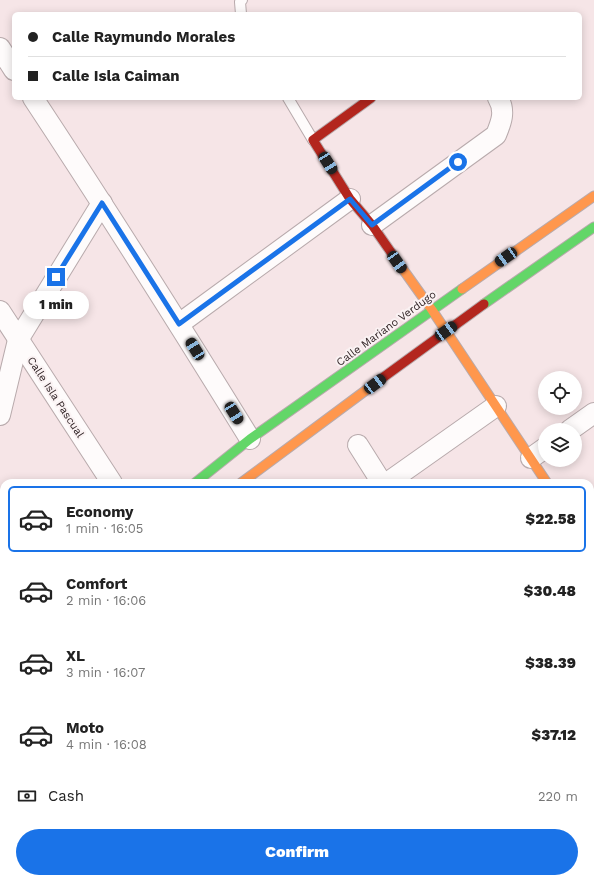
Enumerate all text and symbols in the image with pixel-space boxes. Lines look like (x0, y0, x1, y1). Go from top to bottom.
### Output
text: Calle Raymundo Morales (52, 28, 235, 46)
text: Calle Isla Caiman (52, 67, 180, 85)
car (317, 150, 339, 176)
route start (449, 153, 467, 171)
car (493, 245, 519, 269)
car (385, 249, 409, 275)
route end (47, 268, 65, 286)
street label: Calle Mariano Verdugo (334, 288, 439, 369)
callout: 1 min (23, 291, 89, 319)
text: 1 min (39, 297, 73, 312)
car (433, 319, 459, 343)
car (184, 336, 206, 362)
street label: Calle Isla Pascual (25, 354, 87, 441)
map controls (538, 371, 582, 467)
button: locate (538, 371, 582, 415)
car (362, 372, 388, 396)
car (223, 400, 245, 426)
button: layers (538, 423, 582, 467)
icon: car (18, 501, 54, 537)
text: Economy (66, 503, 133, 521)
text: $22.58 (526, 510, 576, 528)
text: 1 min · 16:05 (66, 521, 143, 536)
icon: car (18, 573, 54, 609)
text: Comfort (66, 575, 127, 593)
text: $30.48 (524, 582, 576, 600)
text: 2 min · 16:06 (66, 593, 146, 608)
icon: car (18, 645, 54, 681)
text: XL (66, 647, 85, 665)
text: $38.39 (525, 654, 576, 672)
text: 3 min · 16:07 (66, 665, 145, 680)
icon: car (18, 717, 54, 753)
text: Moto (66, 719, 104, 737)
text: $37.12 (531, 726, 576, 744)
text: 4 min · 16:08 (66, 737, 147, 752)
icon: cash (16, 785, 38, 807)
text: Cash (48, 787, 84, 805)
text: 220 m (538, 789, 578, 804)
button: Confirm (16, 829, 578, 875)

